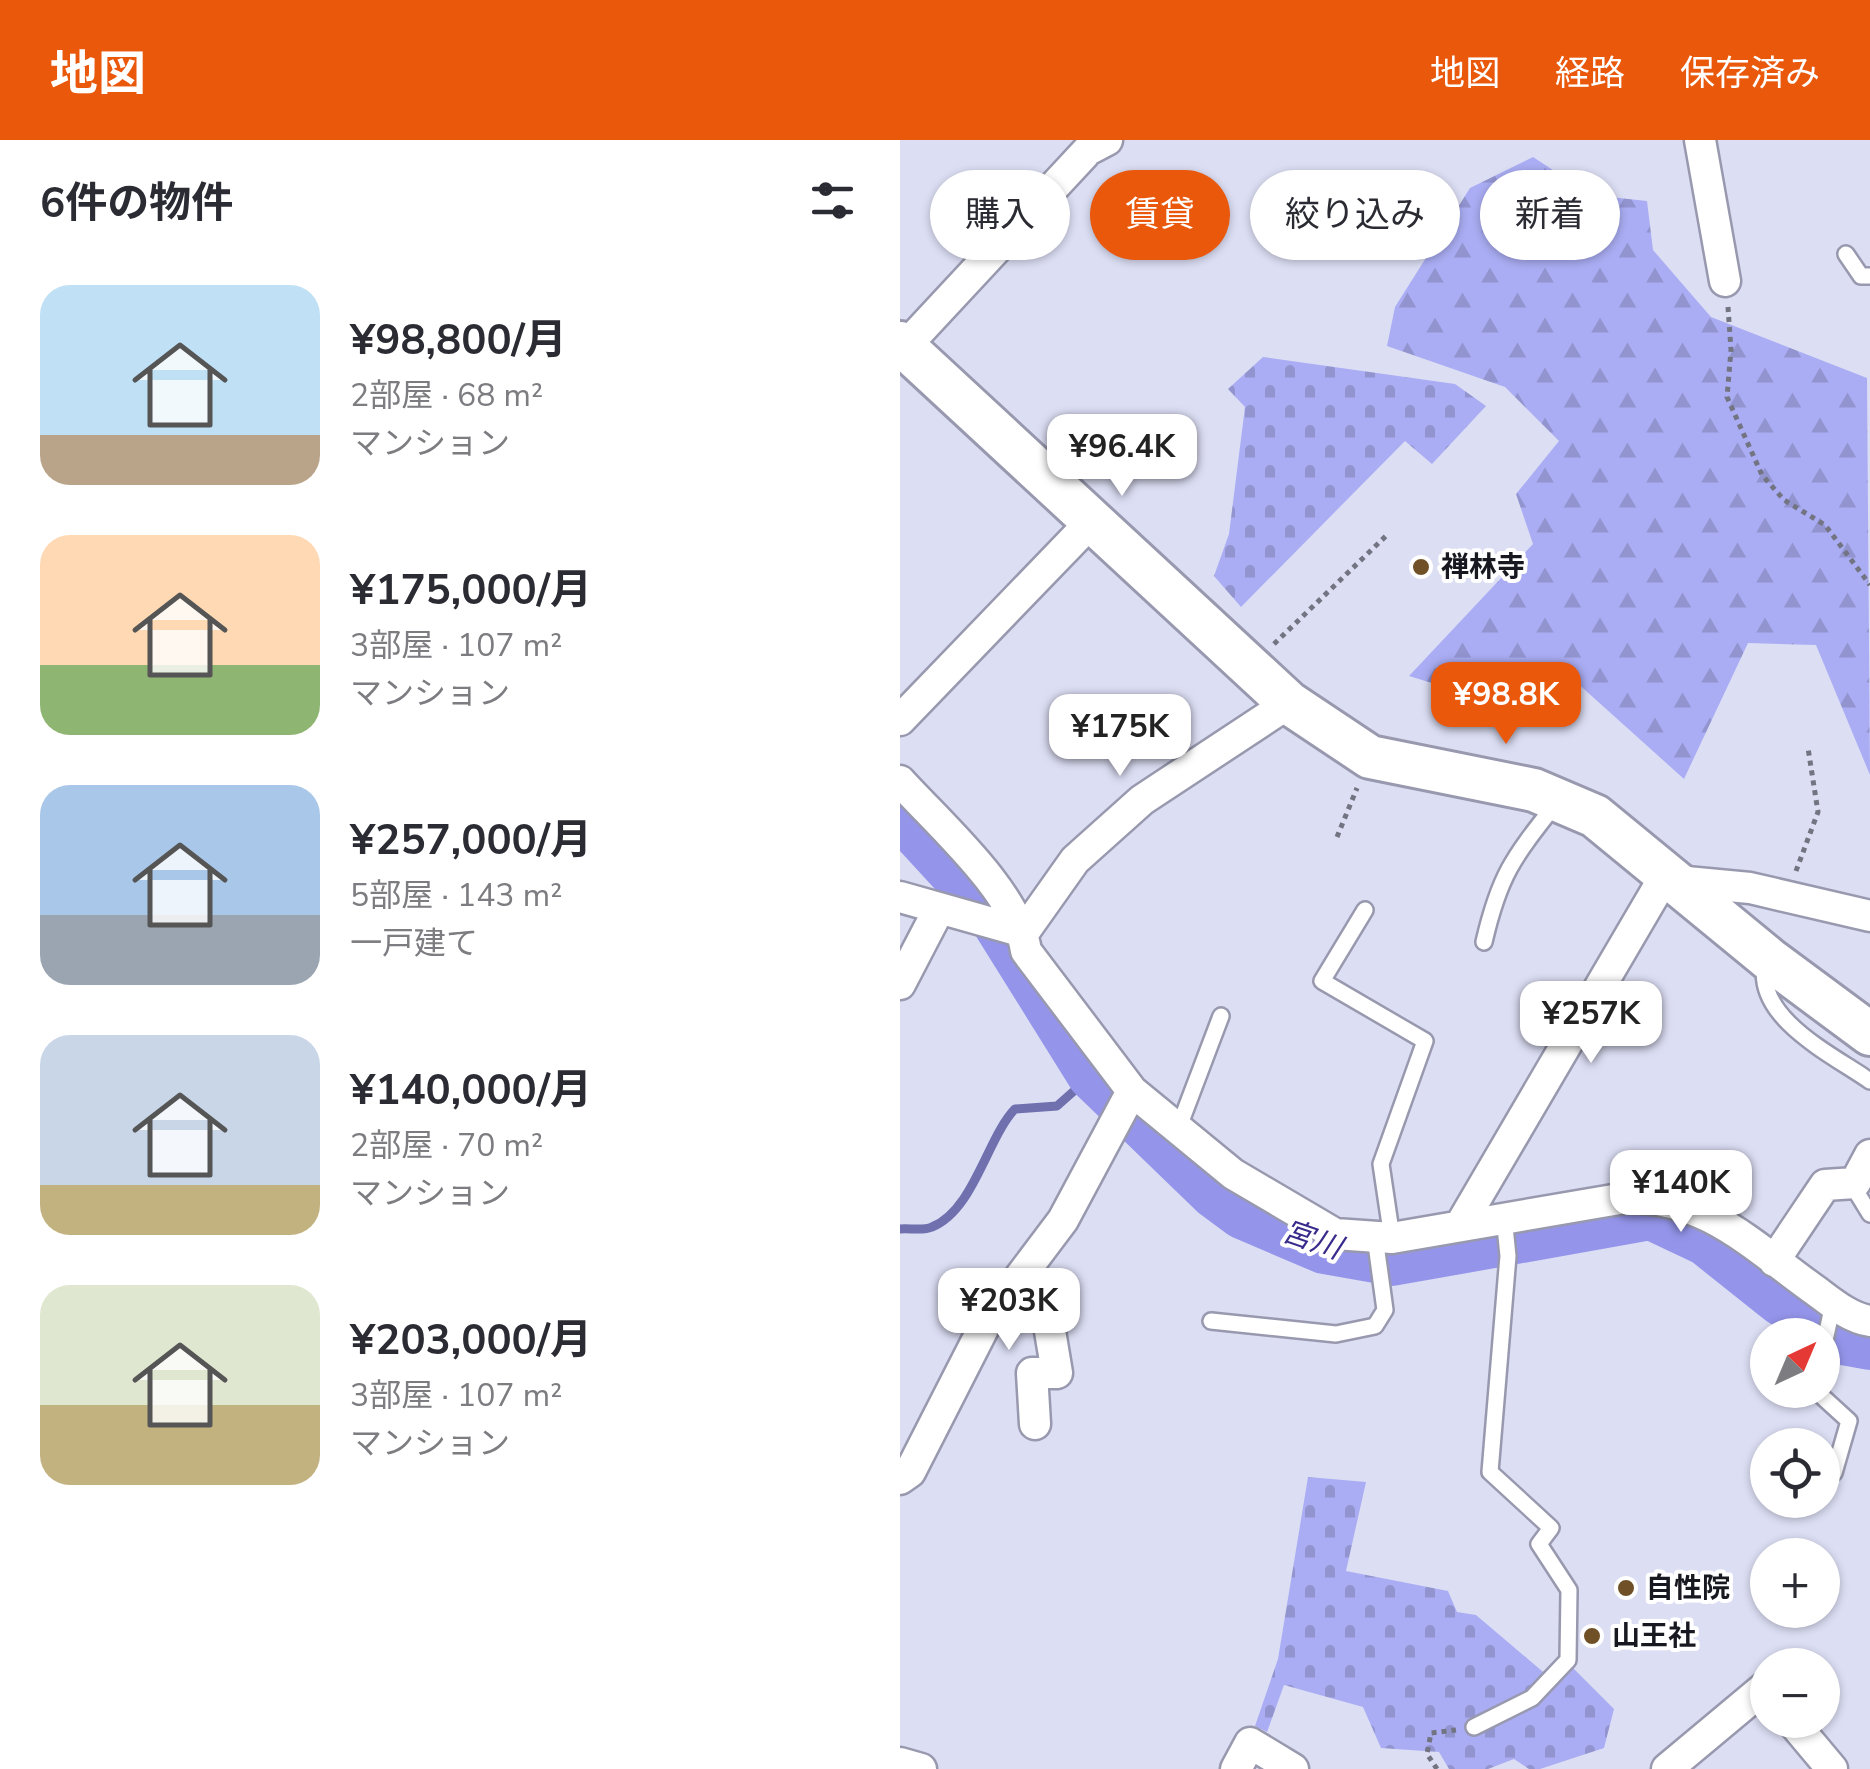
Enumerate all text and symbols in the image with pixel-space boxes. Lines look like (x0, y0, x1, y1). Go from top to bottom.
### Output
text: 地図 (50, 41, 146, 107)
text: 地図 (1430, 50, 1500, 97)
text: 経路 (1555, 50, 1625, 97)
text: 保存済み (1680, 50, 1820, 97)
chip: 購入 (930, 170, 1070, 260)
chip: 賃貸 (1090, 170, 1230, 260)
chip: 絞り込み (1250, 170, 1460, 260)
chip: 新着 (1480, 170, 1620, 260)
icon: filters (805, 173, 860, 228)
text: 6件の物件 (40, 175, 233, 232)
text: ¥98,800/月 (350, 312, 567, 369)
icon: home (120, 325, 240, 445)
text: 2部屋 · 68 m² (350, 374, 543, 417)
pin: ¥96.4K (1041, 414, 1203, 499)
text: マンション (350, 422, 510, 465)
text: ¥96.4K (1069, 425, 1175, 468)
place label: 禅林寺 (1441, 548, 1525, 586)
marker: 禅林寺 (1410, 556, 1432, 578)
text: ¥175,000/月 (350, 562, 592, 619)
icon: home (120, 575, 240, 695)
text: 3部屋 · 107 m² (350, 624, 562, 667)
pin: ¥98.8K (1425, 662, 1587, 747)
text: マンション (350, 672, 510, 715)
text: ¥98.8K (1453, 673, 1559, 716)
pin: ¥175K (1050, 694, 1190, 779)
text: ¥175K (1071, 705, 1169, 748)
text: ¥257,000/月 (350, 812, 592, 869)
icon: home (120, 825, 240, 945)
text: 5部屋 · 143 m² (350, 874, 562, 917)
text: 一戸建て (350, 922, 478, 965)
pin: ¥257K (1521, 981, 1661, 1066)
text: ¥257K (1542, 992, 1640, 1035)
text: ¥140,000/月 (350, 1062, 592, 1119)
icon: home (120, 1075, 240, 1195)
text: 2部屋 · 70 m² (350, 1124, 543, 1167)
pin: ¥140K (1611, 1150, 1751, 1235)
text: ¥140K (1632, 1161, 1730, 1204)
text: マンション (350, 1172, 510, 1215)
water label: 宮川 (1277, 1211, 1350, 1270)
pin: ¥203K (939, 1268, 1079, 1353)
text: ¥203K (960, 1279, 1058, 1322)
text: ¥203,000/月 (350, 1312, 592, 1369)
north arrow (1750, 1318, 1840, 1408)
map controls (1750, 1318, 1840, 1738)
icon: home (120, 1325, 240, 1445)
text: 3部屋 · 107 m² (350, 1374, 562, 1417)
text: マンション (350, 1422, 510, 1465)
button: locate (1750, 1428, 1840, 1518)
button: + (1750, 1538, 1840, 1628)
place label: 自性院 (1646, 1569, 1730, 1607)
marker: 自性院 (1615, 1577, 1637, 1599)
place label: 山王社 (1612, 1617, 1696, 1655)
marker: 山王社 (1581, 1625, 1603, 1647)
button: − (1750, 1648, 1840, 1738)

